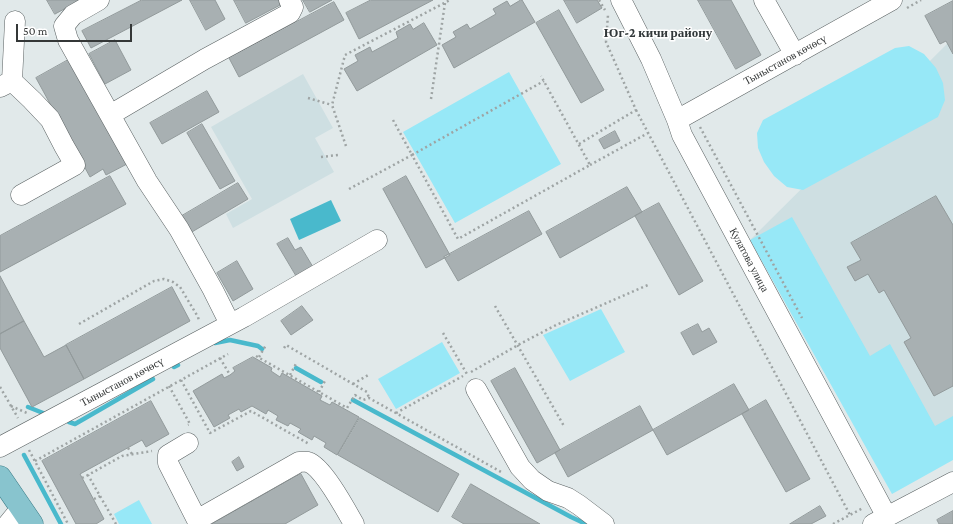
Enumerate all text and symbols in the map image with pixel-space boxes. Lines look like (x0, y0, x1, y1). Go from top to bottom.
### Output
scale bar (18, 16, 134, 42)
text: 50 m (23, 24, 47, 38)
district label: Юг-2 кичи району (604, 25, 712, 41)
street label: Тыныстанов көчөсү (741, 32, 829, 88)
street label: Кулатова улица (727, 226, 771, 294)
street label: Тыныстанов көчөсү (78, 354, 166, 410)

